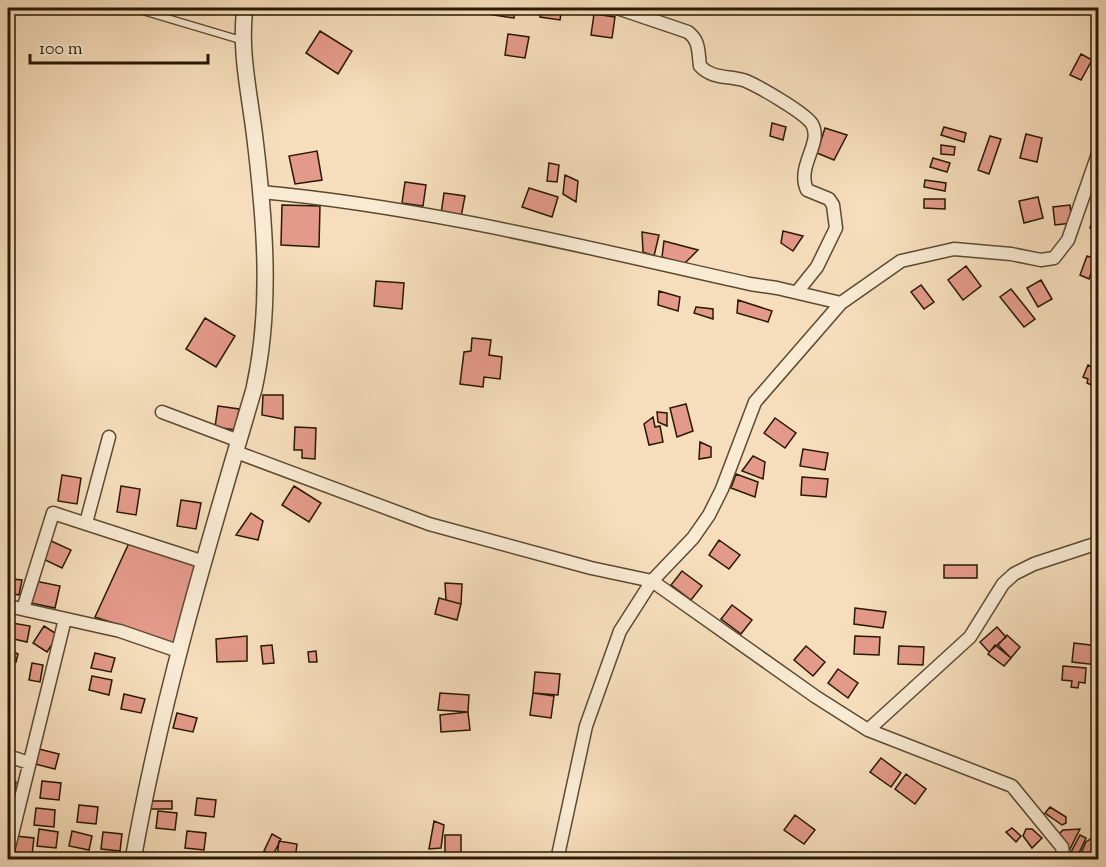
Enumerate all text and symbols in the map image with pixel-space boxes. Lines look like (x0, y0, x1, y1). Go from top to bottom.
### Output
scale bar (30, 27, 208, 65)
text: 100 m (39, 37, 83, 63)

